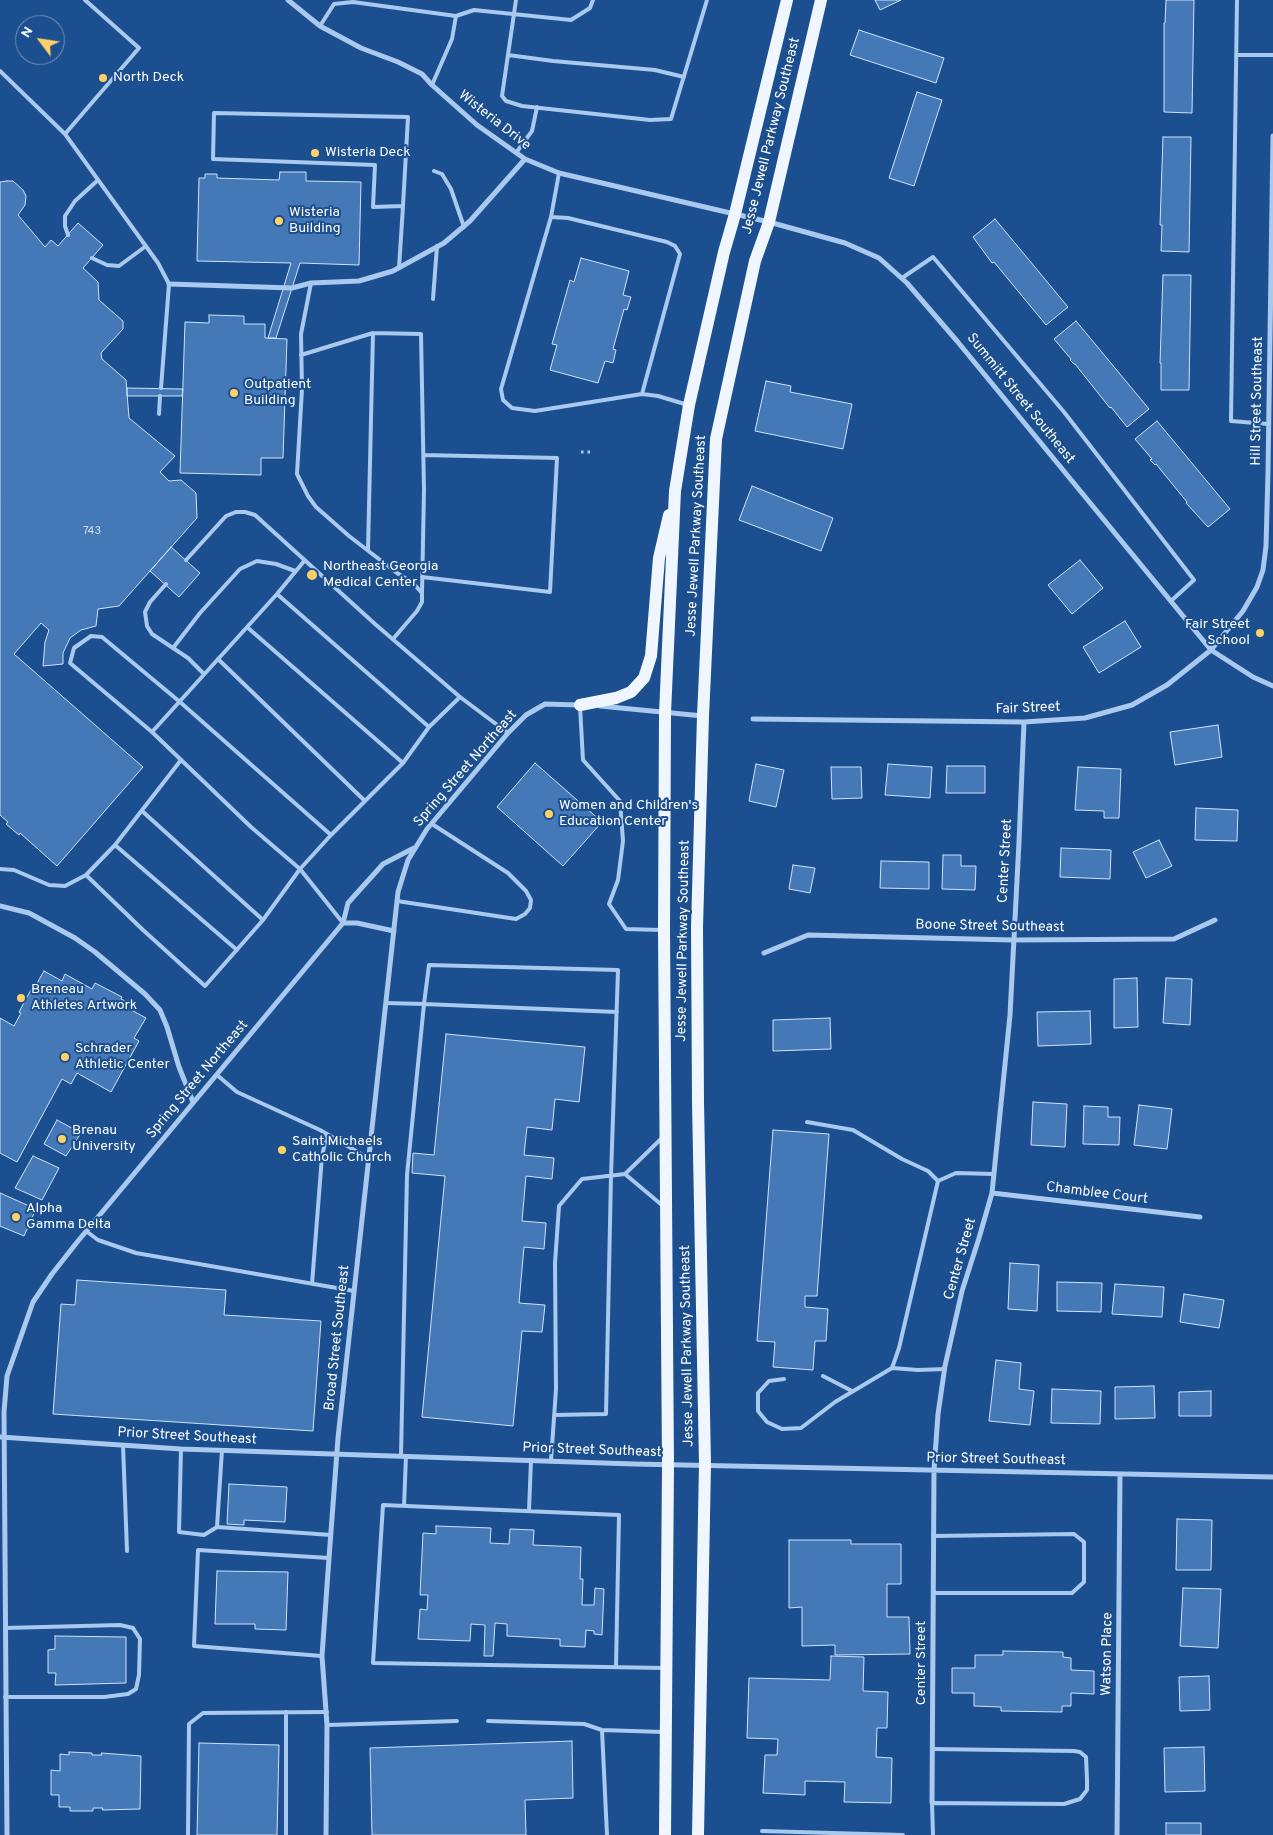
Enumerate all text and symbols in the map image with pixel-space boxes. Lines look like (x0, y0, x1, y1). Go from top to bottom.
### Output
north arrow (15, 15, 65, 65)
text: N (18, 24, 37, 41)
street label: Jesse Jewell Parkway Southeast (739, 36, 805, 236)
place label: North Deck (113, 70, 184, 86)
marker: North Deck (97, 72, 109, 84)
street label: Wisteria Drive (454, 88, 534, 154)
place label: Wisteria Deck (325, 145, 411, 161)
marker: Wisteria Deck (309, 147, 321, 159)
place label: Wisteria Building (289, 205, 341, 238)
marker: Wisteria Building (273, 215, 285, 227)
street label: Summitt Street Southeast (962, 330, 1078, 468)
street label: Hill Street Southeast (1248, 336, 1268, 466)
place label: Outpatient Building (244, 377, 311, 410)
marker: Outpatient Building (228, 387, 240, 399)
street label: Jesse Jewell Parkway Southeast (683, 435, 711, 637)
house number: 743 (83, 525, 101, 539)
place label: Northeast Georgia Medical Center (323, 559, 438, 592)
marker: Northeast Georgia Medical Center (305, 568, 319, 582)
place label: Fair Street School (1185, 617, 1250, 650)
marker: Fair Street School (1254, 627, 1266, 639)
street label: Fair Street (995, 699, 1061, 719)
street label: Spring Street Northeast (411, 707, 521, 831)
place label: Women and Children's Education Center (559, 798, 698, 830)
marker: Women and Children's Education Center (543, 808, 555, 820)
street label: Center Street (995, 818, 1017, 904)
street label: Jesse Jewell Parkway Southeast (674, 840, 694, 1042)
street label: Boone Street Southeast (915, 917, 1065, 937)
place label: Breneau Athletes Artwork (31, 982, 137, 1014)
marker: Breneau Athletes Artwork (15, 992, 27, 1004)
street label: Spring Street Northeast (144, 1017, 252, 1143)
place label: Schrader Athletic Center (75, 1041, 170, 1074)
marker: Schrader Athletic Center (59, 1051, 71, 1063)
place label: Brenau University (72, 1123, 136, 1156)
marker: Brenau University (56, 1133, 68, 1145)
place label: Saint Michaels Catholic Church (292, 1134, 392, 1166)
marker: Saint Michaels Catholic Church (276, 1144, 288, 1156)
street label: Chamblee Court (1045, 1179, 1149, 1209)
place label: Alpha Gamma Delta (26, 1201, 111, 1234)
marker: Alpha Gamma Delta (10, 1211, 22, 1223)
street label: Center Street (941, 1216, 981, 1302)
street label: Jesse Jewell Parkway Southeast (678, 1245, 698, 1447)
street label: Broad Street Southeast (322, 1264, 354, 1412)
street label: Prior Street Southeast (117, 1425, 257, 1449)
street label: Prior Street Southeast (522, 1440, 662, 1462)
street label: Prior Street Southeast (926, 1450, 1066, 1470)
street label: Watson Place (1099, 1612, 1117, 1696)
street label: Center Street (914, 1621, 930, 1705)

